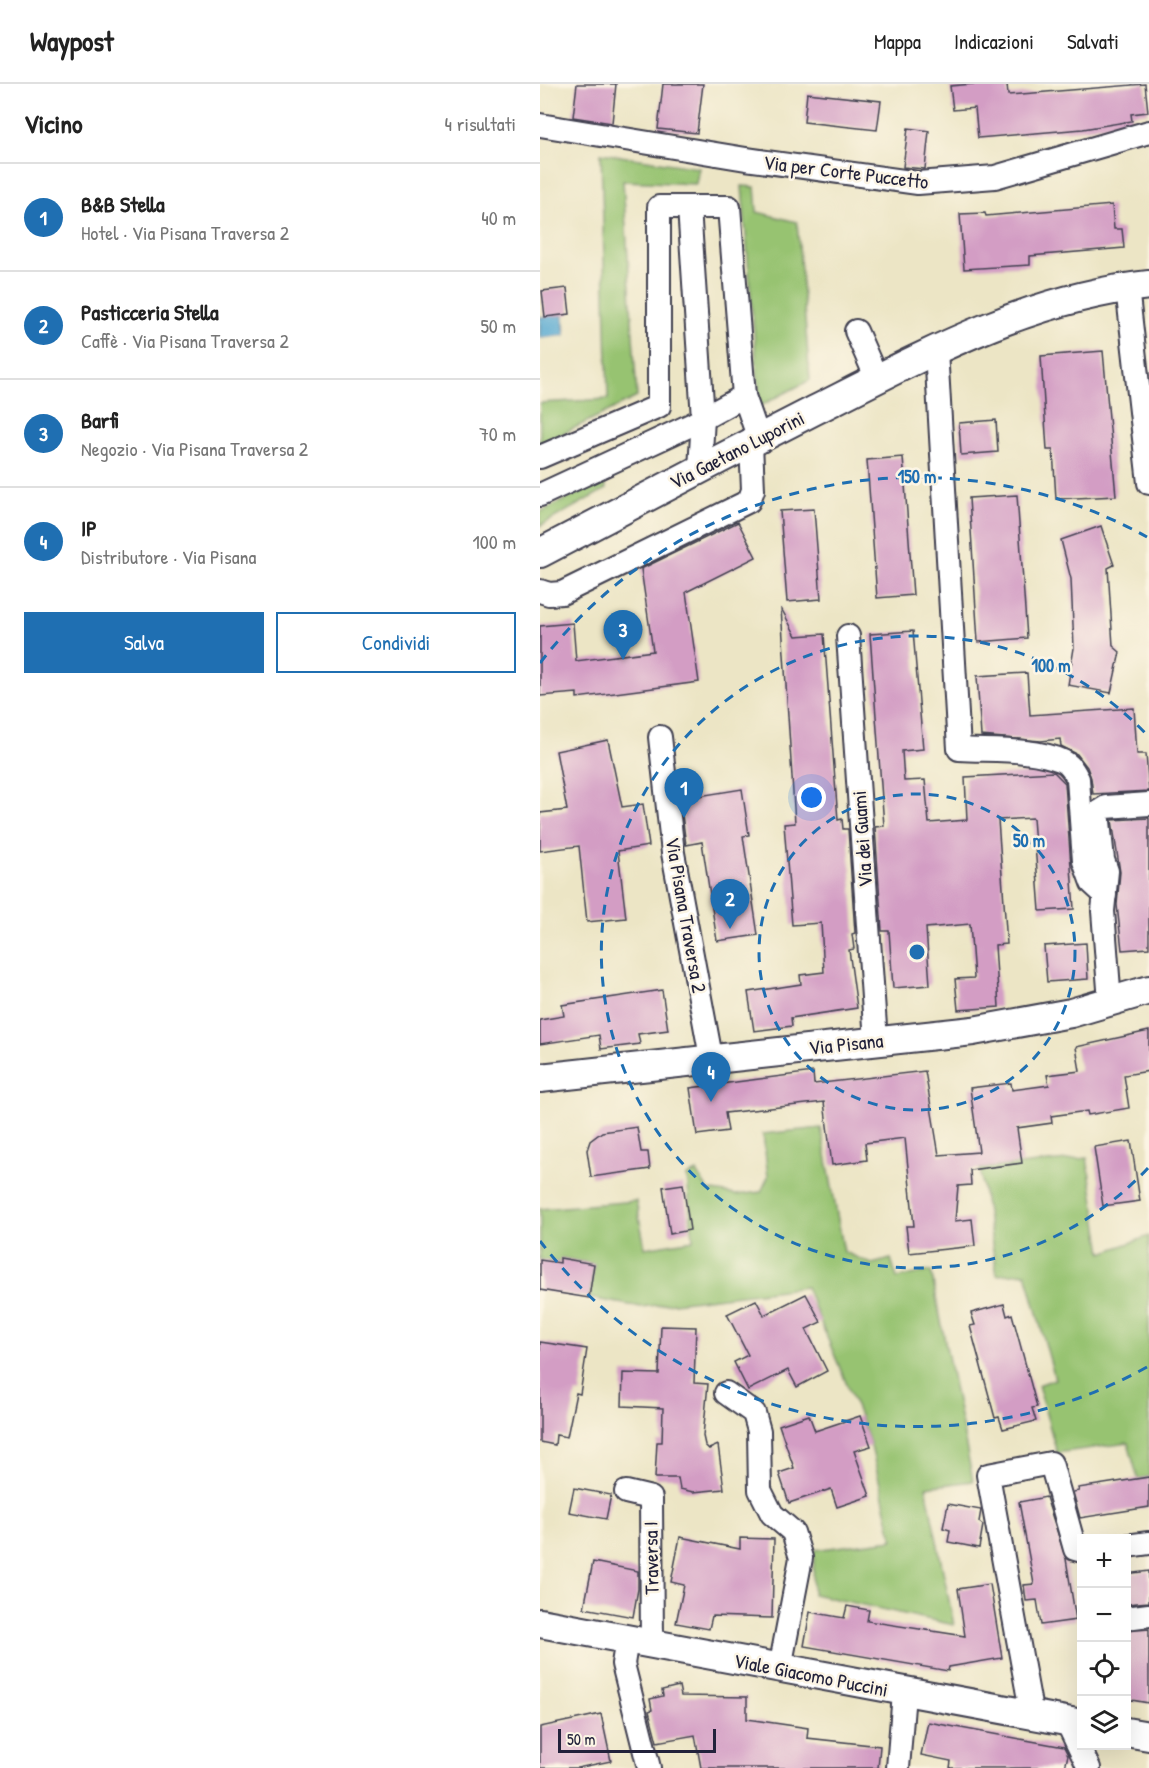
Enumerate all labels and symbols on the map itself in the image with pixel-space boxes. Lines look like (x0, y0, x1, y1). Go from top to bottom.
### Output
street label: Via per Corte Puccetto (762, 148, 930, 195)
street label: Via Gaetano Luporini (665, 404, 809, 495)
text: 150 m (898, 464, 936, 489)
pin: 3 (604, 610, 643, 660)
text: 100 m (1031, 653, 1071, 678)
pin: 1 (664, 768, 704, 818)
your location (797, 783, 826, 812)
street label: Via dei Guami (845, 790, 878, 888)
text: 50 m (1013, 828, 1045, 853)
street label: Via Pisana Traversa 2 (660, 835, 714, 995)
pin: 2 (710, 880, 750, 929)
centre of rings (907, 942, 927, 962)
street label: Via Pisana (807, 1026, 885, 1061)
pin: 4 (692, 1052, 730, 1102)
street label: Traversa I (636, 1521, 665, 1595)
street label: Viale Giacomo Puccini (732, 1646, 891, 1703)
scale bar (558, 1726, 716, 1754)

